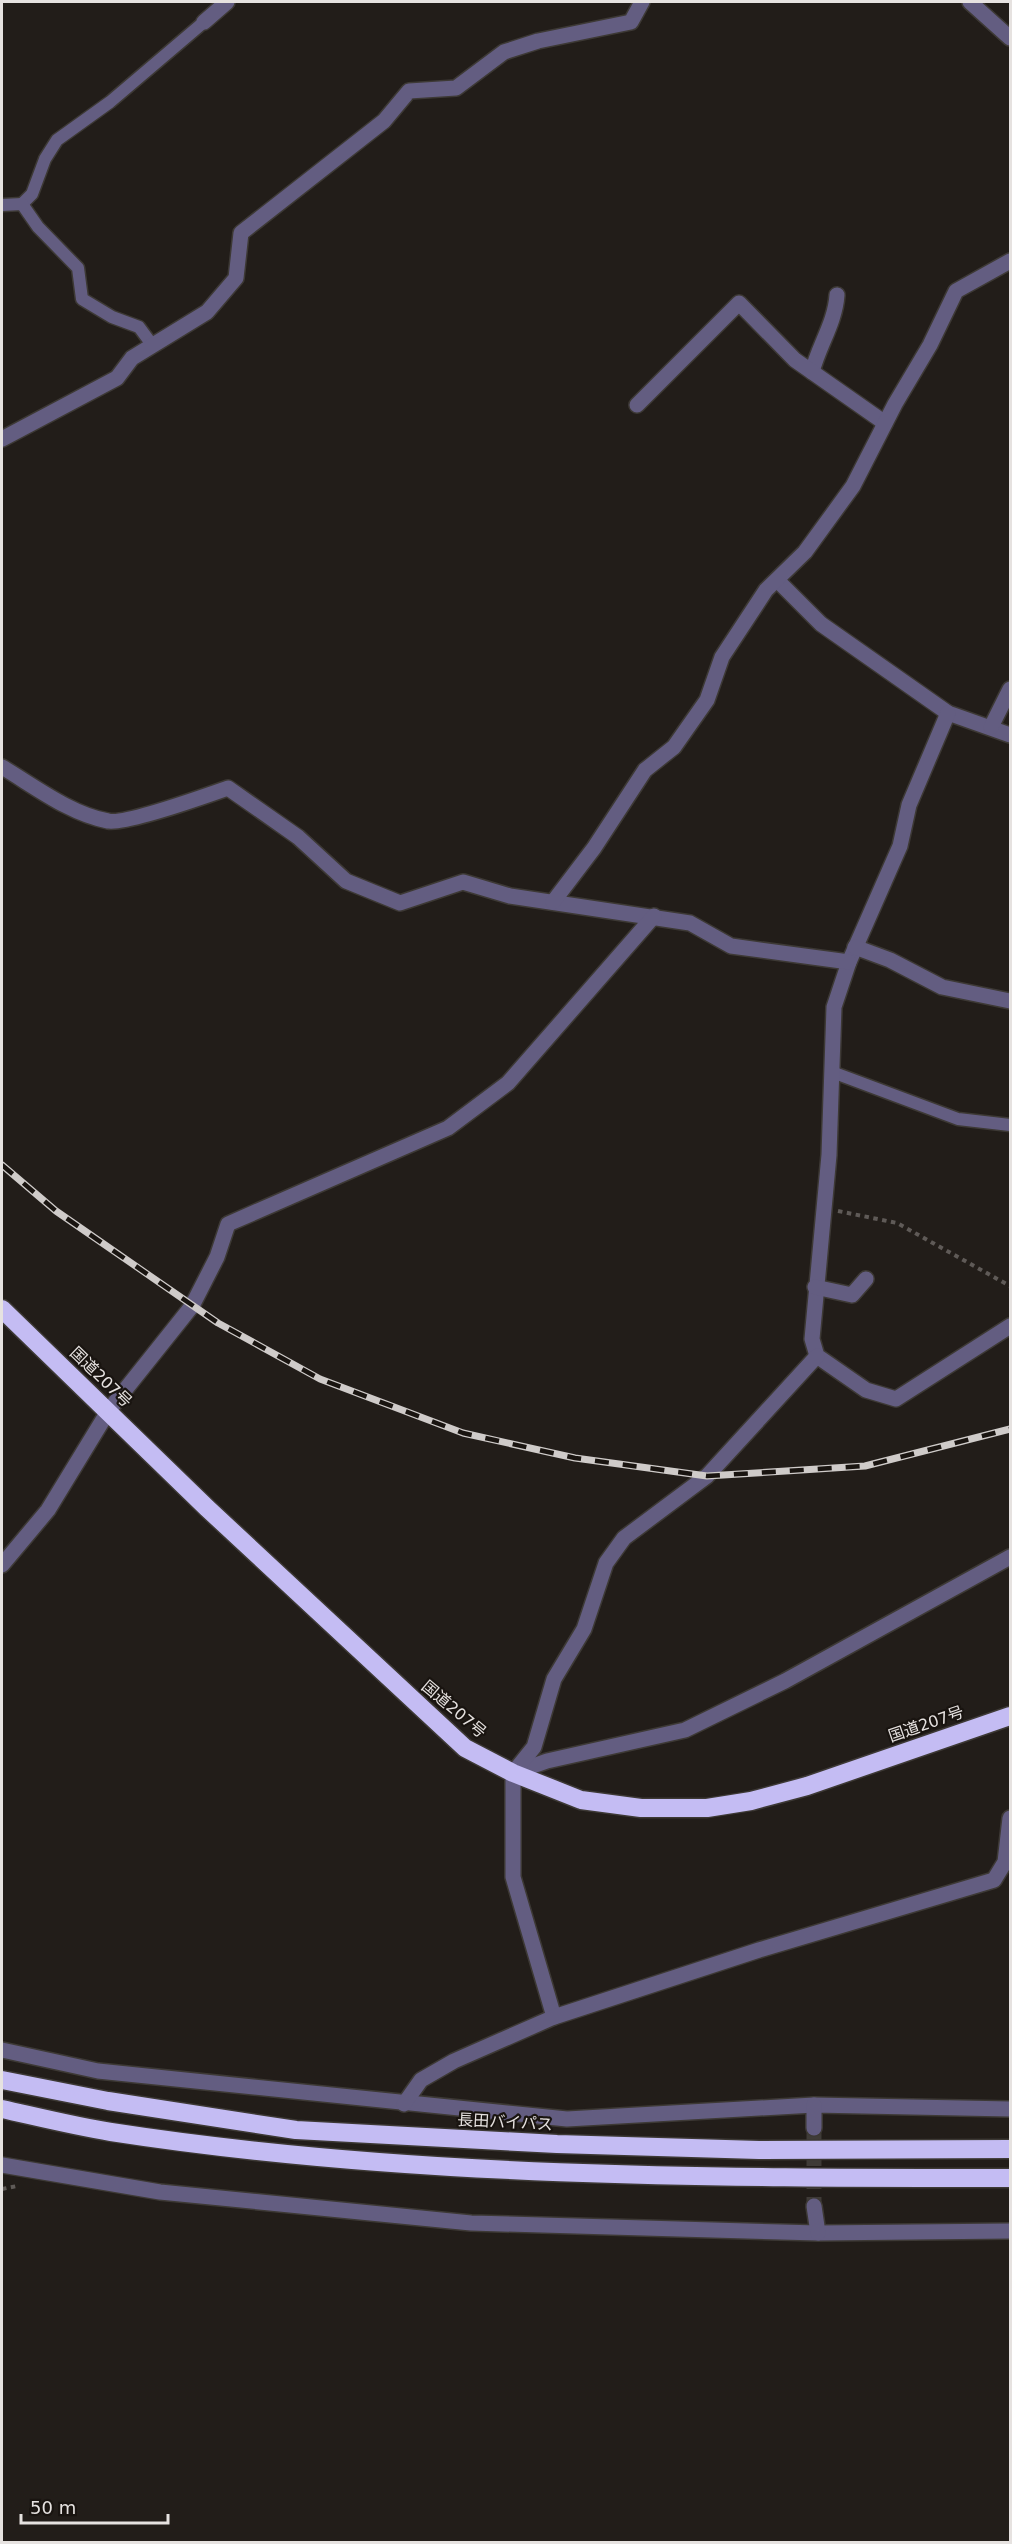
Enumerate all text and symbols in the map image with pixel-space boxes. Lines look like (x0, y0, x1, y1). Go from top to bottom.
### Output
street label: 国道207号 (66, 1343, 136, 1411)
street label: 国道207号 (418, 1676, 490, 1742)
street label: 国道207号 (886, 1702, 966, 1746)
street label: 長田バイパス (457, 2110, 553, 2134)
scale bar (21, 2487, 168, 2525)
text: 50 m (30, 2497, 76, 2518)

